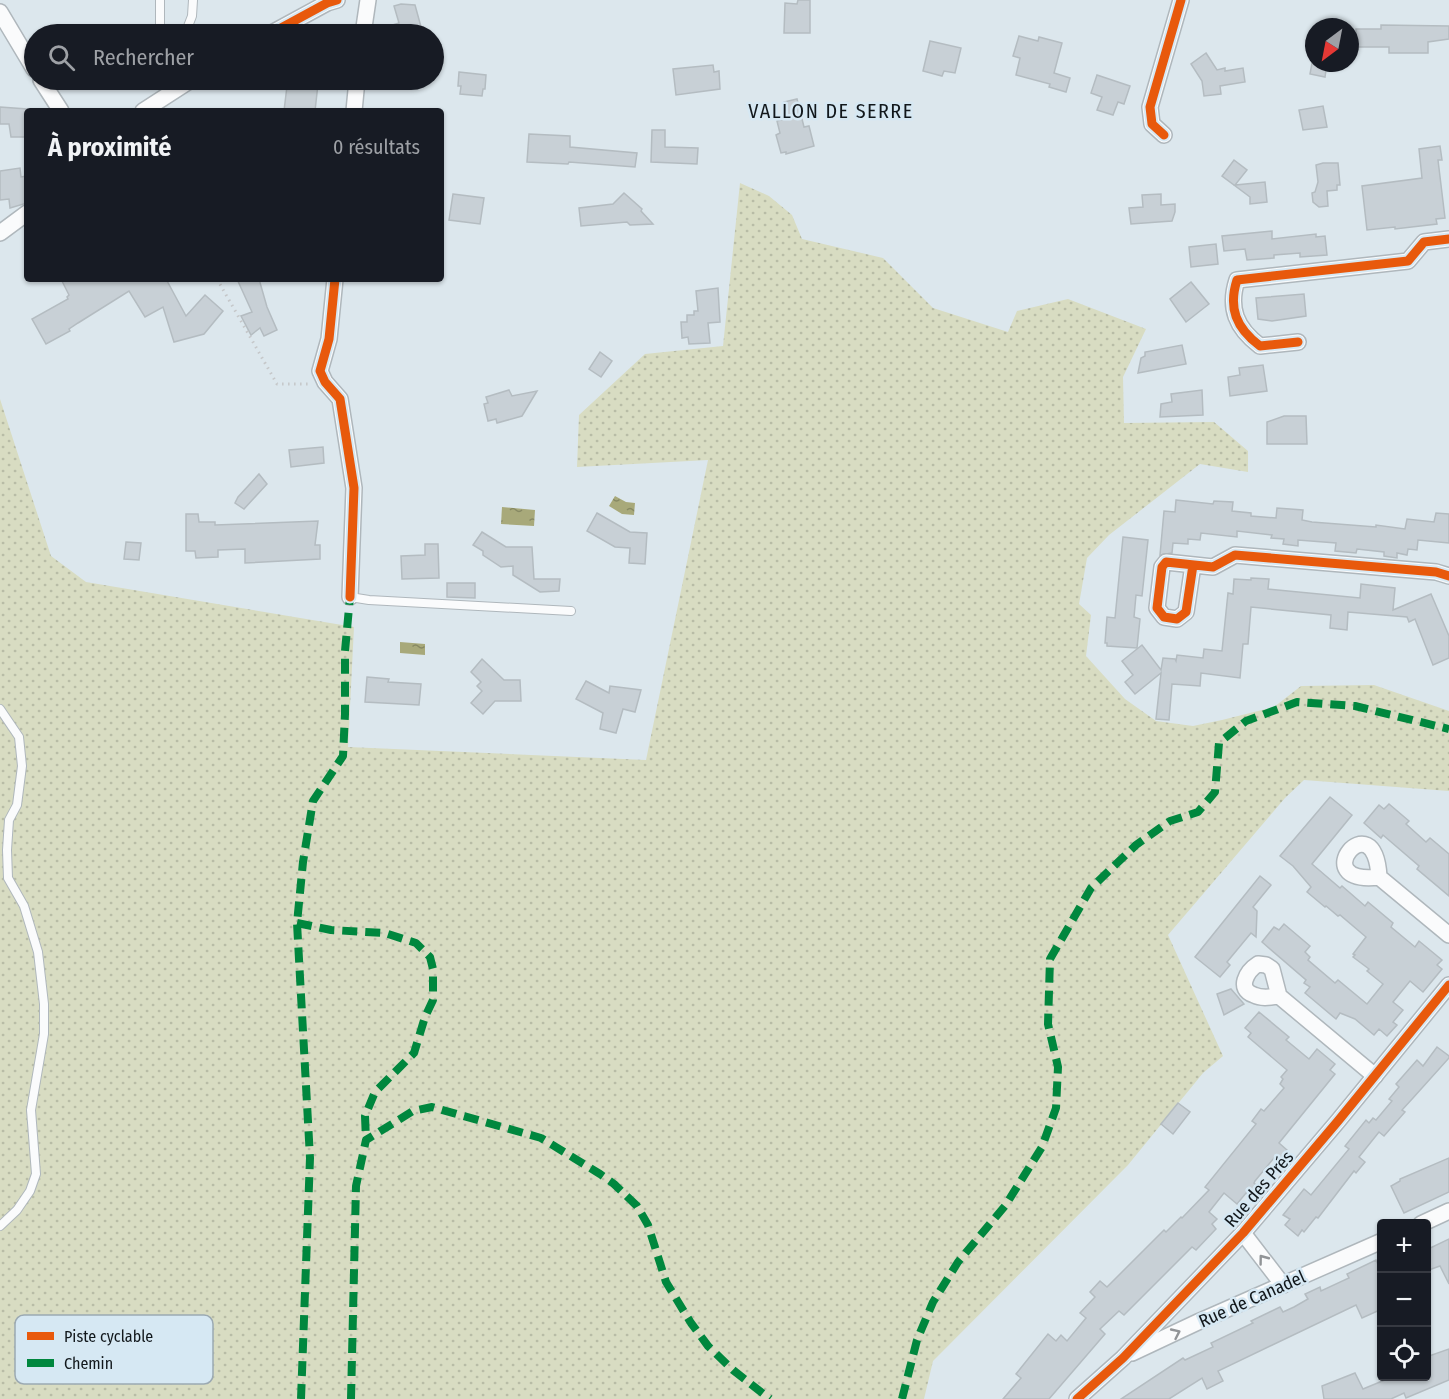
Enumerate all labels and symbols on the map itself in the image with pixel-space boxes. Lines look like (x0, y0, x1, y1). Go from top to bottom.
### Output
north arrow (1305, 18, 1359, 72)
district label: VALLON DE SERRE (748, 99, 914, 123)
street label: Rue des Prés (1220, 1146, 1298, 1232)
one-way arrow (1260, 1254, 1271, 1265)
street label: Rue de Canadel (1195, 1266, 1309, 1332)
legend (15, 1315, 213, 1384)
text: Piste cyclable (64, 1327, 153, 1346)
one-way arrow (1169, 1328, 1180, 1340)
text: Chemin (64, 1354, 113, 1373)

